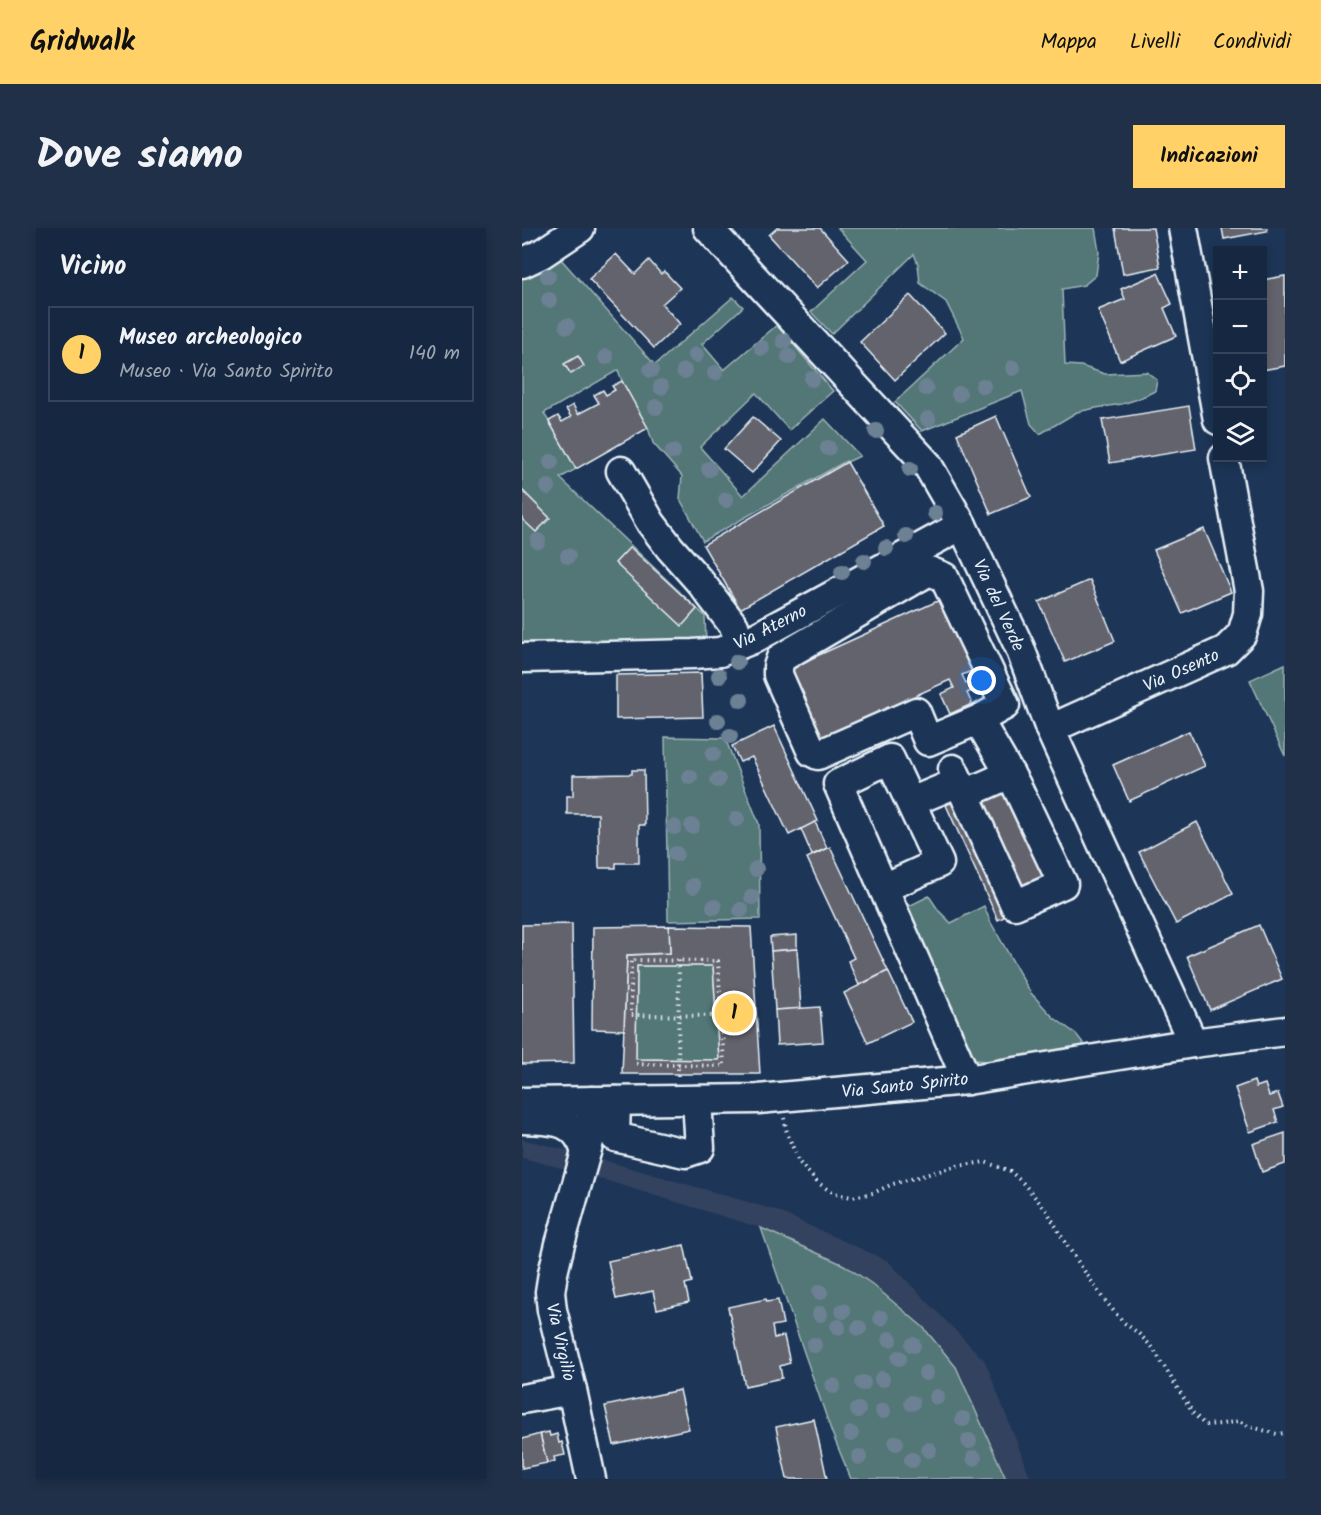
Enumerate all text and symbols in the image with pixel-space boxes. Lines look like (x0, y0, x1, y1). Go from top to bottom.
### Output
text: Gridwalk (30, 20, 135, 65)
text: Mappa (1040, 26, 1097, 59)
text: Livelli (1130, 26, 1180, 59)
text: Condividi (1213, 26, 1291, 59)
text: Dove siamo (36, 123, 243, 190)
button: Indicazioni (1133, 125, 1285, 188)
text: Vicino (60, 246, 126, 288)
map controls (1213, 246, 1267, 462)
button: + (1213, 246, 1267, 300)
button: − (1213, 300, 1267, 354)
text: Museo archeologico (119, 321, 302, 356)
text: 1 (78, 338, 85, 370)
text: 140 m (409, 338, 460, 370)
button: locate (1213, 354, 1267, 408)
text: Museo · Via Santo Spirito (119, 356, 333, 388)
button: layers (1213, 408, 1267, 462)
street label: Via del Verde (964, 555, 1032, 657)
street label: Via Aterno (729, 597, 813, 659)
street label: Via Osento (1139, 642, 1225, 701)
your location (967, 666, 996, 695)
pin: 1 (714, 990, 754, 1036)
street label: Via Santo Spirito (840, 1065, 970, 1108)
street label: Via Virgilio (537, 1301, 583, 1384)

